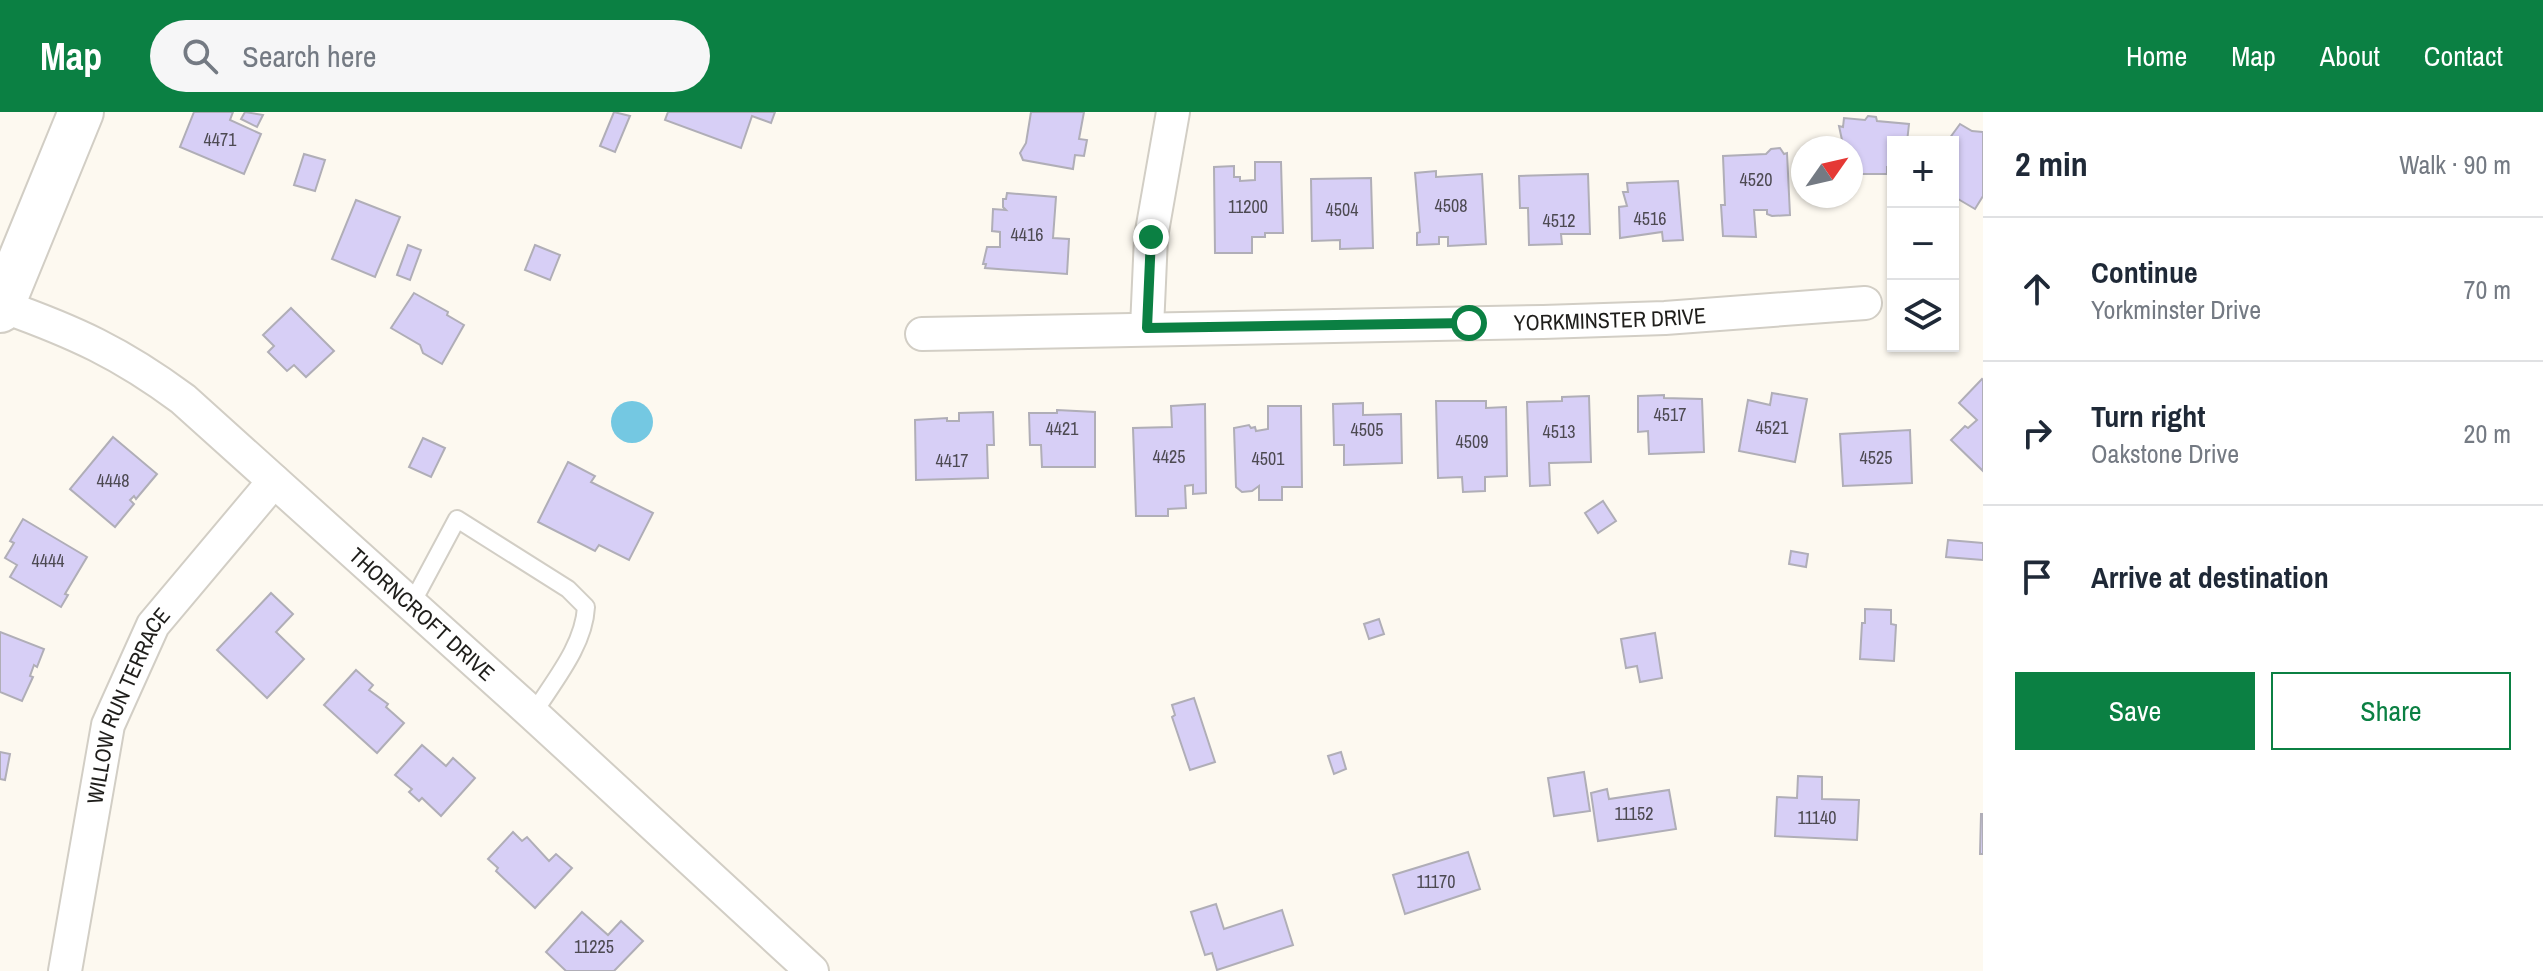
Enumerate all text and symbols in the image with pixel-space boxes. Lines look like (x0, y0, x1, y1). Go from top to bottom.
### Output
search box (150, 20, 710, 92)
text: Map (40, 31, 102, 82)
icon: search (178, 34, 222, 78)
text: Search here (242, 36, 376, 76)
text: Home (2126, 37, 2187, 75)
text: Map (2231, 37, 2276, 75)
text: About (2320, 37, 2380, 75)
text: Contact (2424, 37, 2503, 75)
house number: 4471 (204, 127, 237, 152)
north arrow (1791, 136, 1863, 208)
map controls (1887, 136, 1959, 352)
button: + (1887, 136, 1959, 208)
text: 2 min (2015, 141, 2088, 187)
text: Walk · 90 m (2399, 147, 2511, 182)
house number: 4520 (1740, 167, 1772, 192)
house number: 4508 (1435, 193, 1467, 218)
house number: 11200 (1228, 194, 1268, 219)
house number: 4504 (1326, 197, 1358, 222)
house number: 4516 (1634, 206, 1666, 231)
house number: 4512 (1543, 208, 1575, 233)
button: − (1887, 208, 1959, 280)
route end (1133, 219, 1169, 255)
house number: 4416 (1011, 222, 1043, 247)
text: Continue (2091, 252, 2198, 292)
icon: ahead (2015, 267, 2059, 311)
text: 70 m (2464, 272, 2511, 307)
button: layers (1887, 280, 1959, 352)
text: Yorkminster Drive (2091, 292, 2261, 327)
street label: YORKMINSTER DRIVE (1513, 300, 1707, 338)
route start (1451, 305, 1487, 341)
text: Turn right (2091, 396, 2205, 436)
house number: 4517 (1654, 402, 1686, 427)
icon: right (2015, 411, 2059, 455)
house number: 4521 (1756, 415, 1789, 440)
house number: 4421 (1046, 416, 1079, 441)
text: 20 m (2464, 416, 2511, 451)
house number: 4505 (1351, 417, 1383, 442)
house number: 4513 (1543, 419, 1575, 444)
house number: 4509 (1456, 429, 1488, 454)
text: Oakstone Drive (2091, 436, 2239, 471)
house number: 4425 (1153, 444, 1185, 469)
house number: 4525 (1860, 445, 1892, 470)
house number: 4501 (1252, 446, 1285, 471)
house number: 4417 (936, 448, 968, 473)
house number: 4448 (97, 468, 129, 493)
street label: THORNCROFT DRIVE (343, 541, 501, 688)
house number: 4444 (32, 548, 64, 573)
icon: arrive (2015, 555, 2059, 599)
text: Arrive at destination (2091, 557, 2329, 597)
street label: WILLOW RUN TERRACE (79, 601, 177, 806)
button: Save (2015, 672, 2255, 750)
button: Share (2271, 672, 2511, 750)
house number: 11152 (1615, 801, 1653, 826)
house number: 11140 (1798, 805, 1836, 830)
house number: 11170 (1417, 869, 1455, 894)
house number: 11225 (574, 934, 614, 959)

